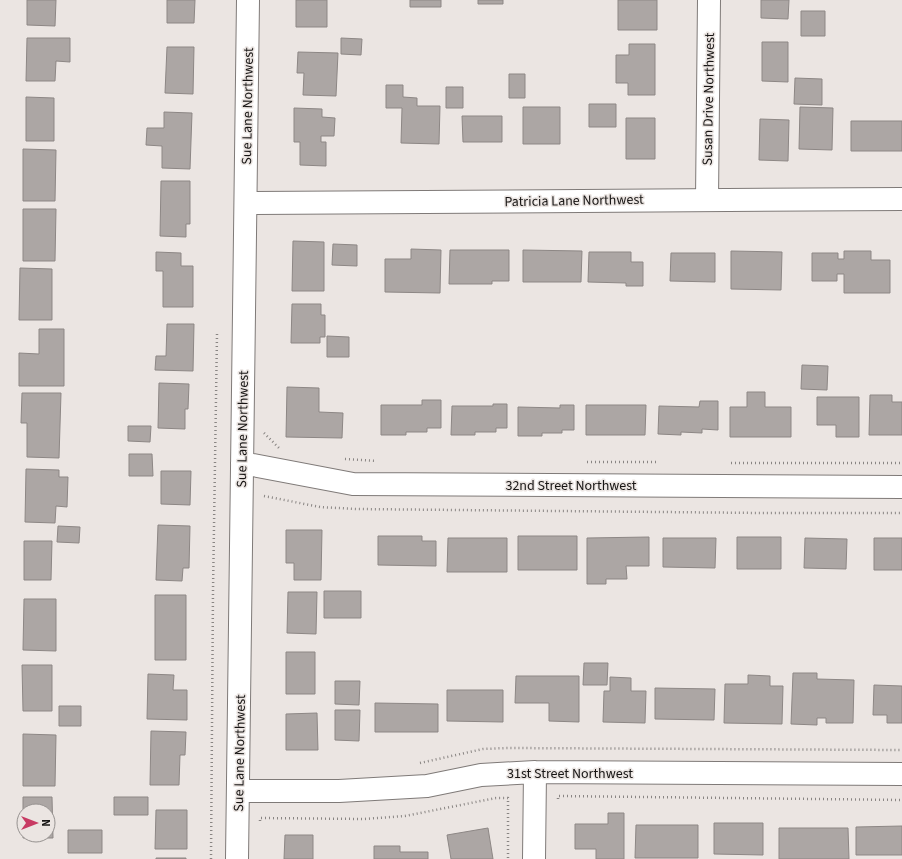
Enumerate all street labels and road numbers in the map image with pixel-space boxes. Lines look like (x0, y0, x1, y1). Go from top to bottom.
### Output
street label: Susan Drive Northwest (698, 32, 720, 166)
street label: Sue Lane Northwest (237, 47, 259, 165)
street label: Patricia Lane Northwest (504, 190, 644, 212)
street label: Sue Lane Northwest (232, 370, 254, 488)
street label: 32nd Street Northwest (505, 476, 637, 496)
street label: Sue Lane Northwest (229, 694, 251, 812)
street label: 31st Street Northwest (507, 764, 633, 784)

